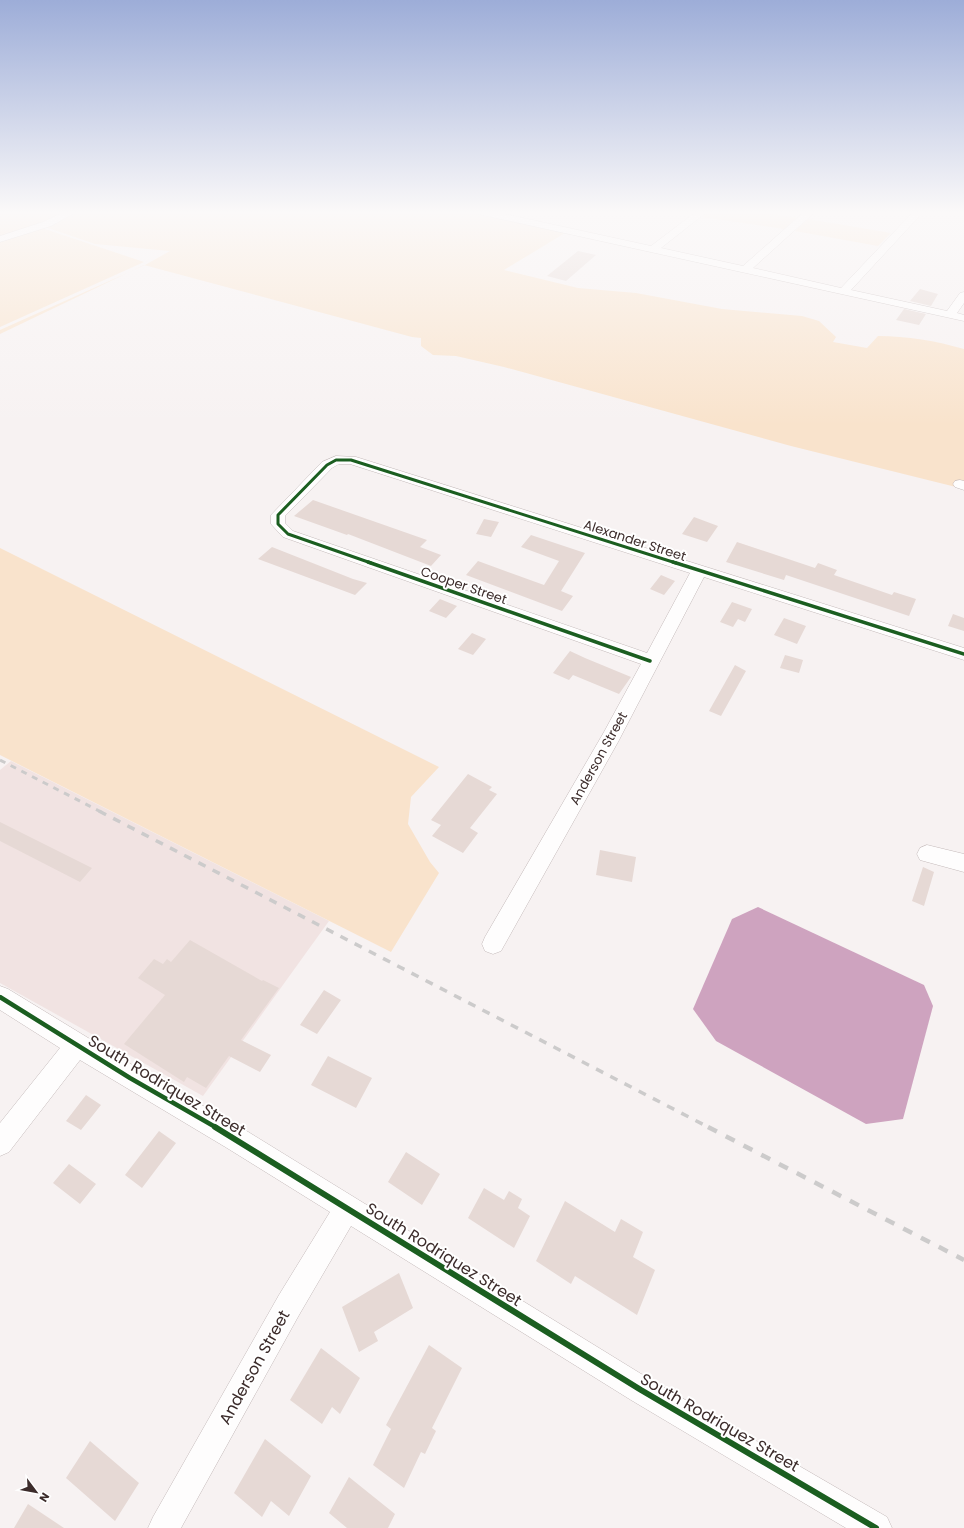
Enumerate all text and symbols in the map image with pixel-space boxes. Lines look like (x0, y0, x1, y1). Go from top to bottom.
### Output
street label: Alexander Street (581, 515, 689, 566)
street label: Cooper Street (418, 562, 510, 609)
street label: Anderson Street (565, 708, 632, 808)
street label: South Rodriquez Street (84, 1029, 250, 1142)
street label: South Rodriquez Street (361, 1197, 526, 1312)
street label: Anderson Street (213, 1306, 296, 1429)
street label: South Rodriquez Street (636, 1367, 804, 1478)
north arrow (16, 1472, 56, 1512)
text: N (36, 1490, 53, 1505)

